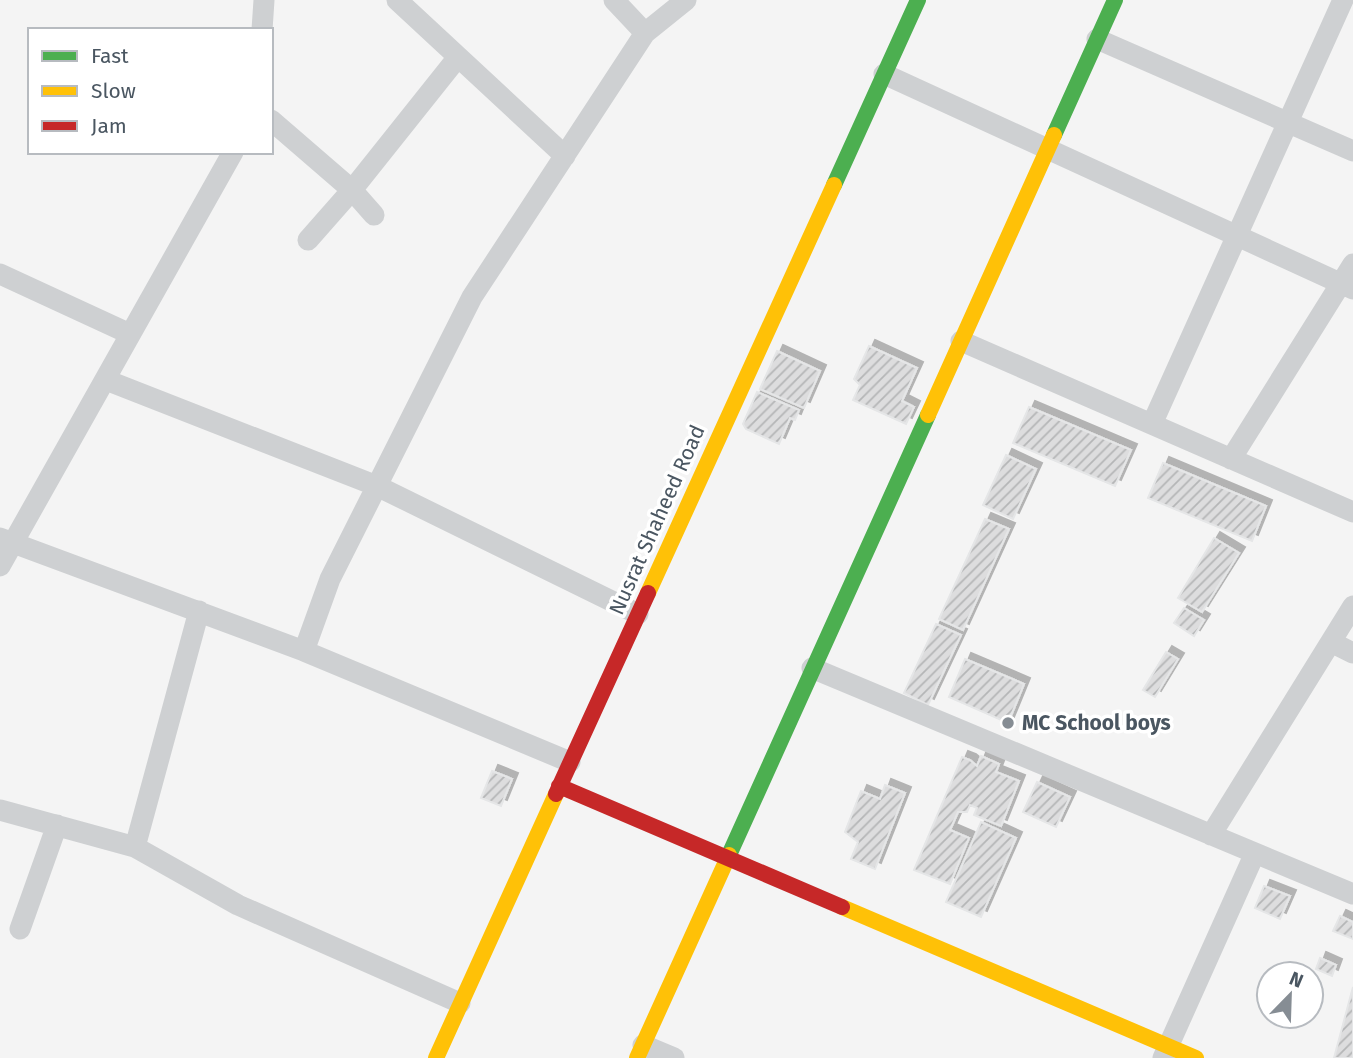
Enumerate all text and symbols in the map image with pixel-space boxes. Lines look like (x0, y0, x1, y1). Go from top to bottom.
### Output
legend (28, 28, 273, 154)
text: Fast (91, 43, 129, 69)
text: Slow (91, 78, 136, 104)
text: Jam (91, 113, 127, 139)
street label: Nusrat Shaheed Road (603, 421, 711, 619)
place label: MC School boys (1022, 710, 1171, 736)
marker: MC School boys (1000, 715, 1016, 731)
north arrow (1255, 960, 1325, 1030)
text: N (1286, 967, 1307, 993)

